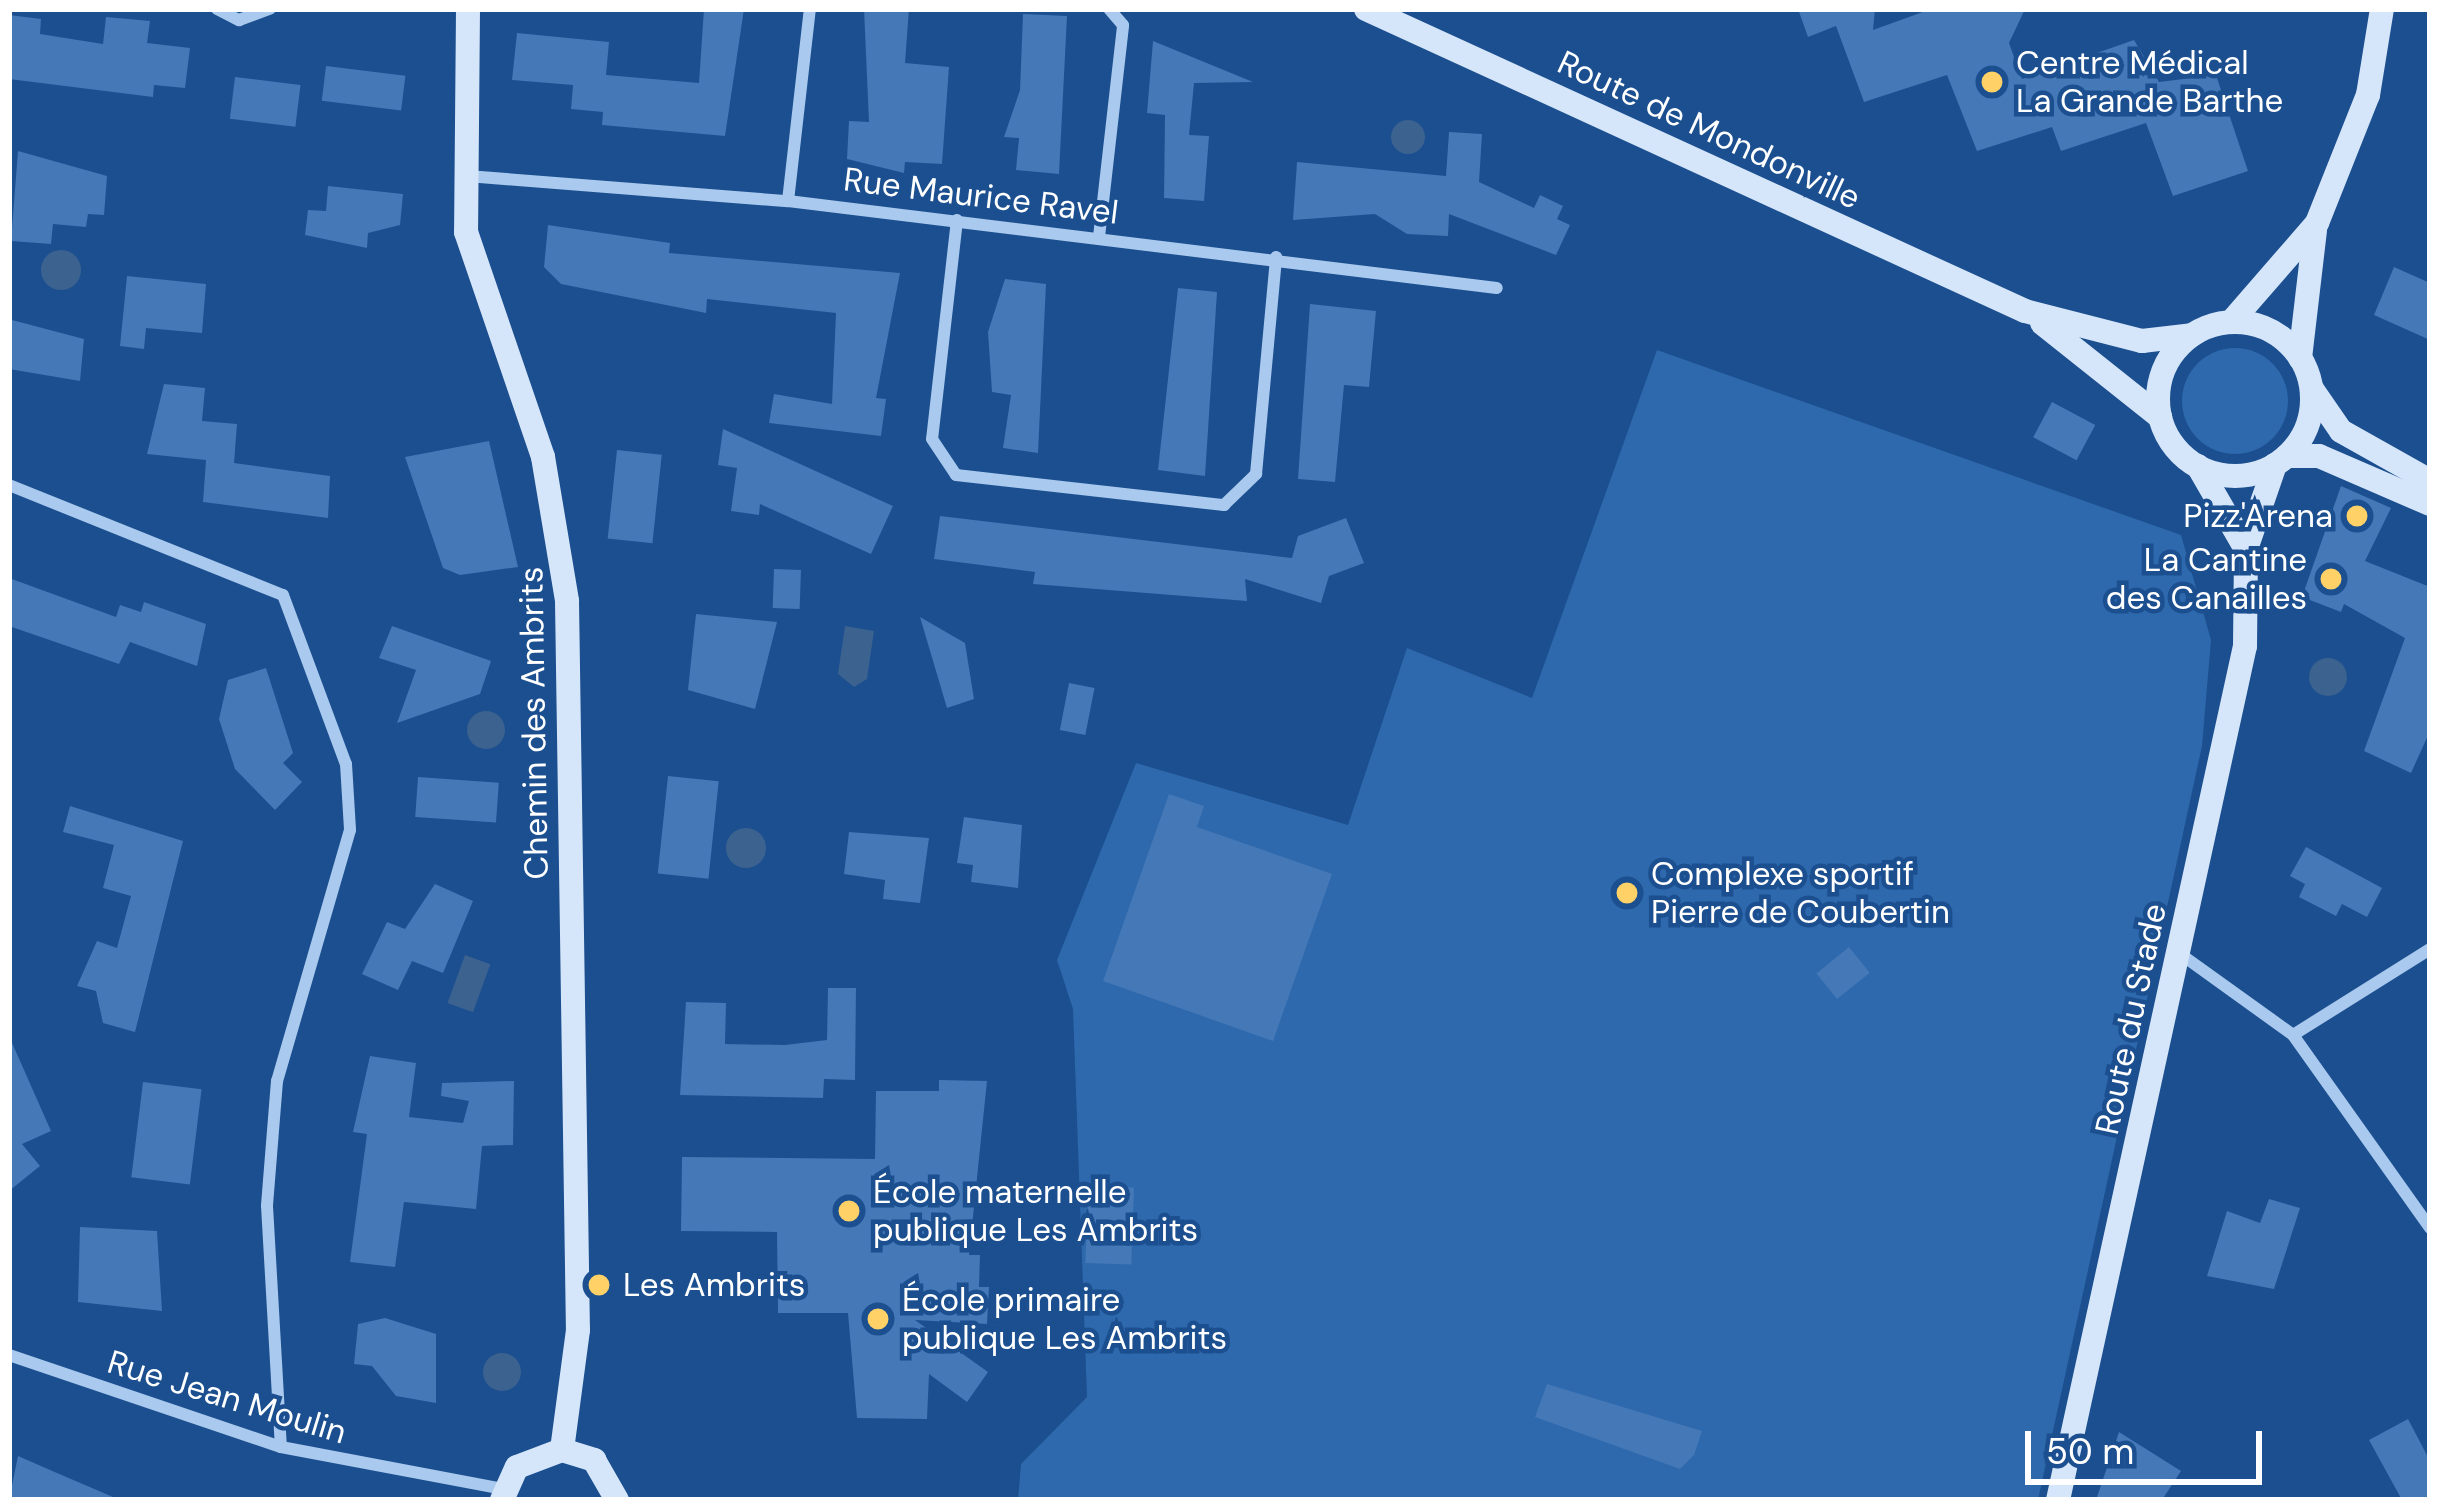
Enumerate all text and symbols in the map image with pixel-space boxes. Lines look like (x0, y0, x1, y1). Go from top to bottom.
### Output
street label: Route de Mondonville (1551, 42, 1867, 218)
place label: Centre Médical La Grande Barthe (2016, 43, 2283, 121)
marker: Centre Médical La Grande Barthe (1979, 69, 2005, 95)
street label: Rue Maurice Ravel (841, 160, 1121, 232)
place label: Pizz'Arena (2183, 496, 2333, 536)
marker: Pizz'Arena (2344, 503, 2370, 529)
place label: La Cantine des Canailles (2106, 540, 2307, 618)
street label: Chemin des Ambrits (511, 566, 557, 880)
marker: La Cantine des Canailles (2318, 566, 2344, 592)
place label: Complexe sportif Pierre de Coubertin (1651, 854, 1950, 932)
marker: Complexe sportif Pierre de Coubertin (1614, 880, 1640, 906)
street label: Route du Stade (2087, 900, 2175, 1138)
place label: École maternelle publique Les Ambrits (873, 1172, 1198, 1250)
marker: École maternelle publique Les Ambrits (836, 1198, 862, 1224)
place label: Les Ambrits (623, 1265, 805, 1305)
marker: Les Ambrits (586, 1272, 612, 1298)
place label: École primaire publique Les Ambrits (902, 1280, 1227, 1358)
marker: École primaire publique Les Ambrits (865, 1306, 891, 1332)
street label: Rue Jean Moulin (103, 1342, 351, 1452)
scale bar (2031, 1407, 2268, 1481)
text: 50 m (2046, 1428, 2134, 1475)

